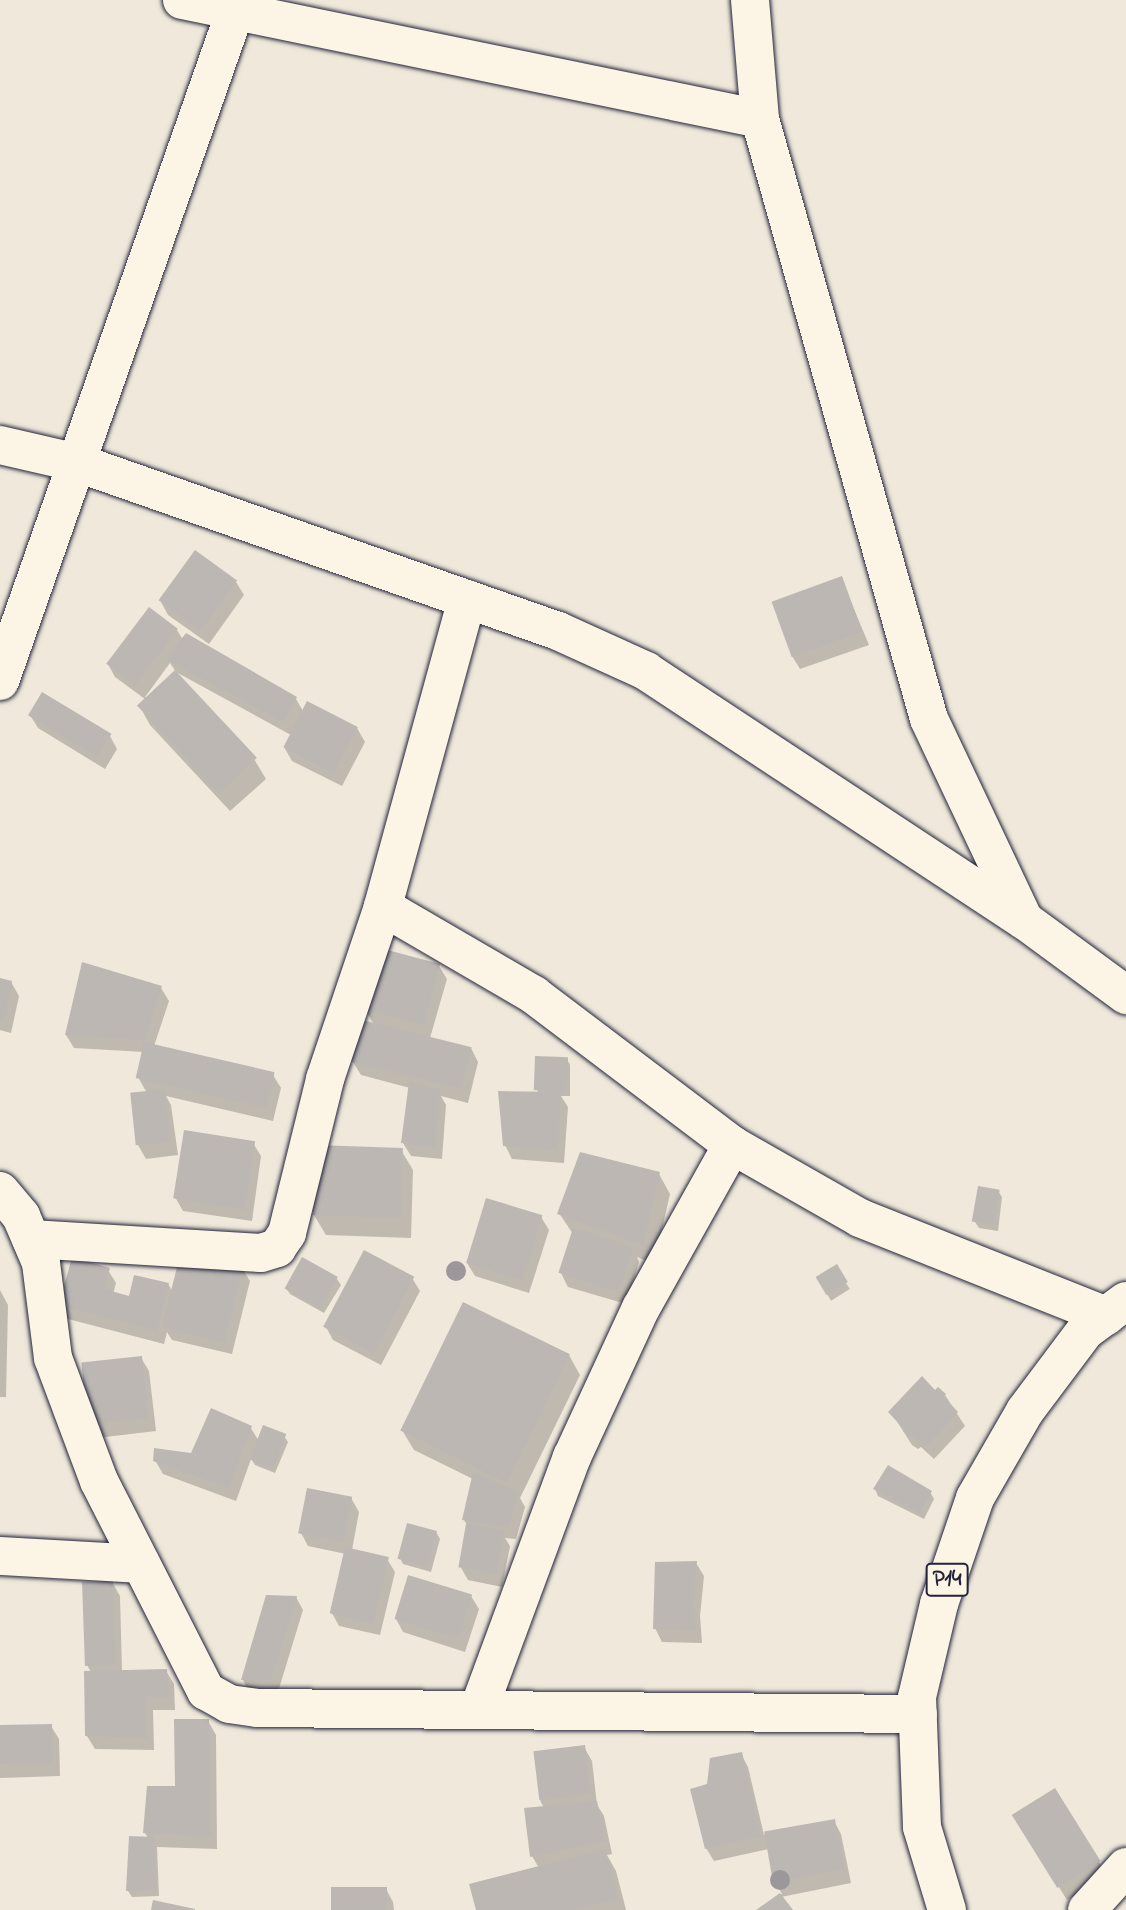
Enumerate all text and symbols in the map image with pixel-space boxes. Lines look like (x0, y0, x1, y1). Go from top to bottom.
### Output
road number: P14 (924, 1560, 970, 1600)

